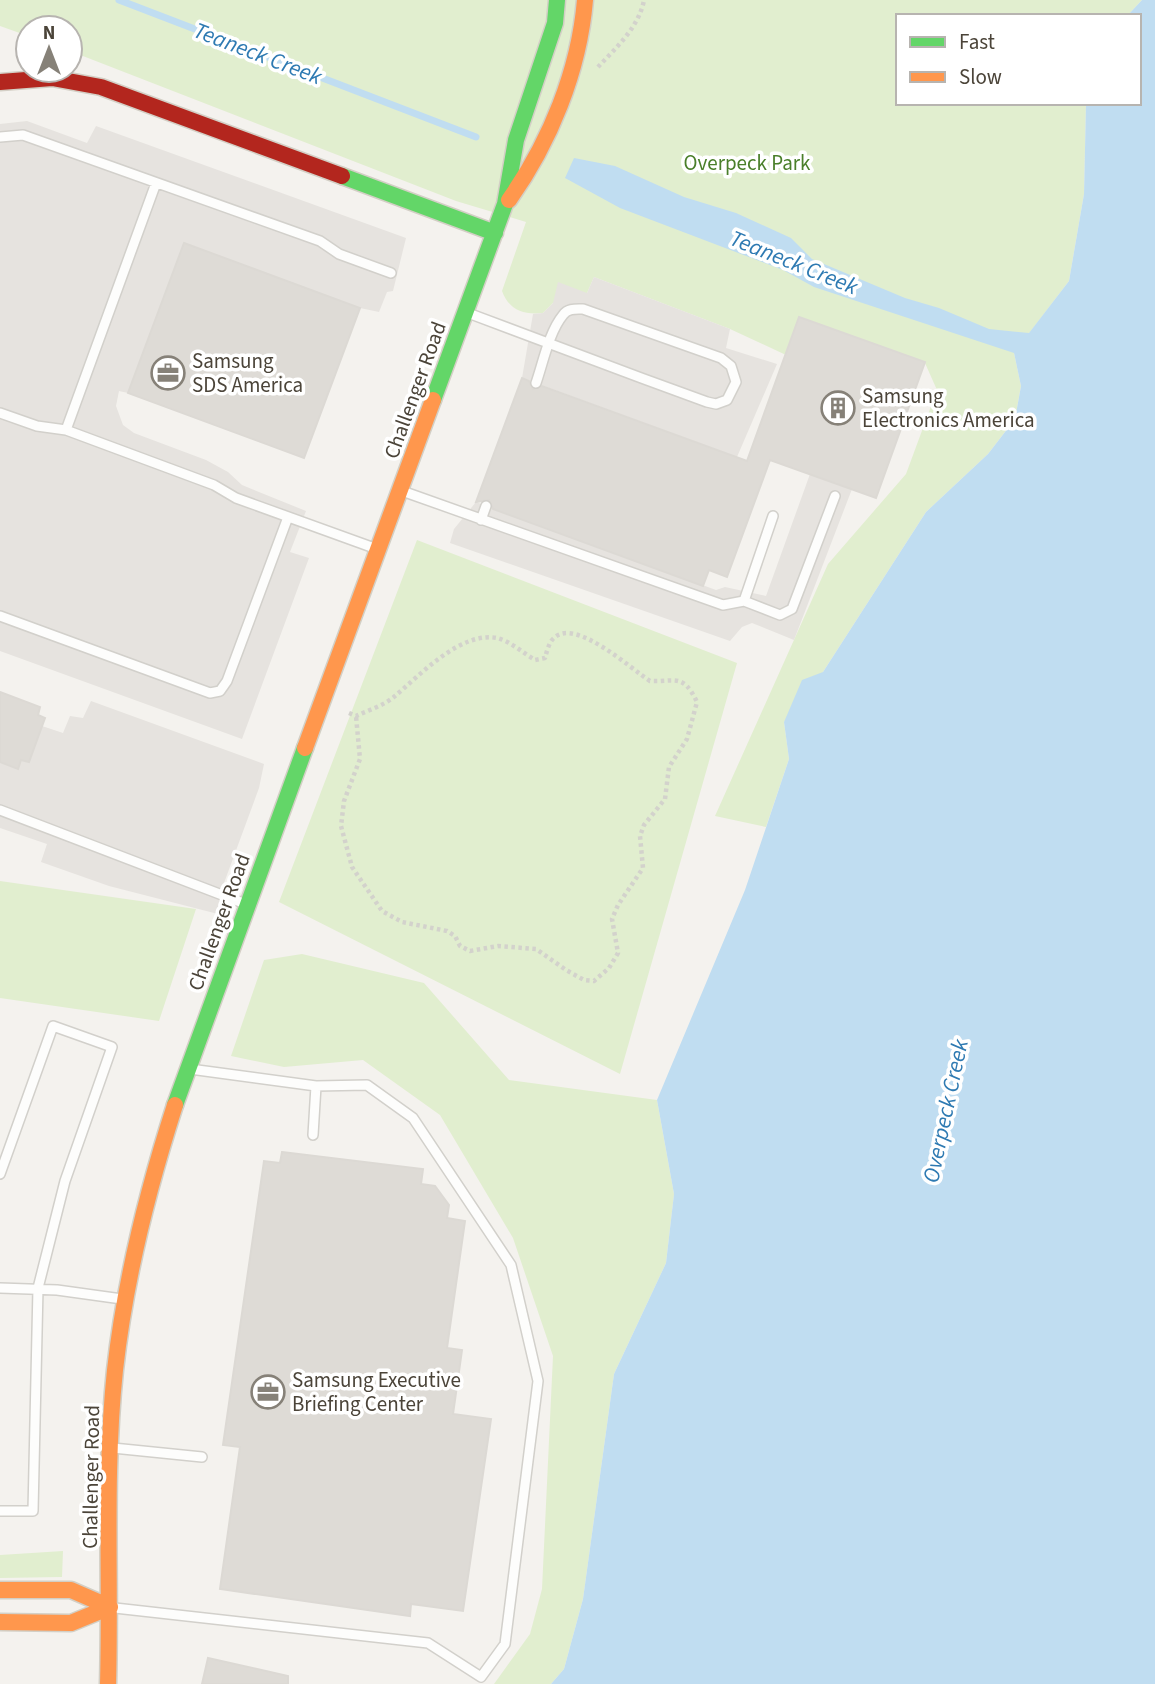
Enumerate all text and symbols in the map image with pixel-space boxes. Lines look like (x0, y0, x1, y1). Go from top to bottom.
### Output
north arrow (14, 14, 84, 84)
water label: Teaneck Creek (189, 14, 328, 94)
legend (896, 14, 1141, 105)
text: N (43, 20, 55, 47)
text: Fast (959, 27, 995, 57)
text: Slow (959, 62, 1002, 92)
park label: Overpeck Park (684, 148, 811, 178)
water label: Teaneck Creek (725, 222, 864, 304)
street label: Challenger Road (376, 317, 454, 463)
place label: Samsung SDS America (192, 346, 303, 400)
office icon: Samsung SDS America (149, 354, 187, 392)
place label: Samsung Electronics America (862, 381, 1035, 435)
building icon: Samsung Electronics America (819, 389, 857, 427)
street label: Challenger Road (180, 849, 258, 995)
water label: Overpeck Creek (914, 1035, 977, 1186)
place label: Samsung Executive Briefing Center (292, 1365, 461, 1419)
office icon: Samsung Executive Briefing Center (249, 1373, 287, 1411)
street label: Challenger Road (75, 1405, 107, 1549)

